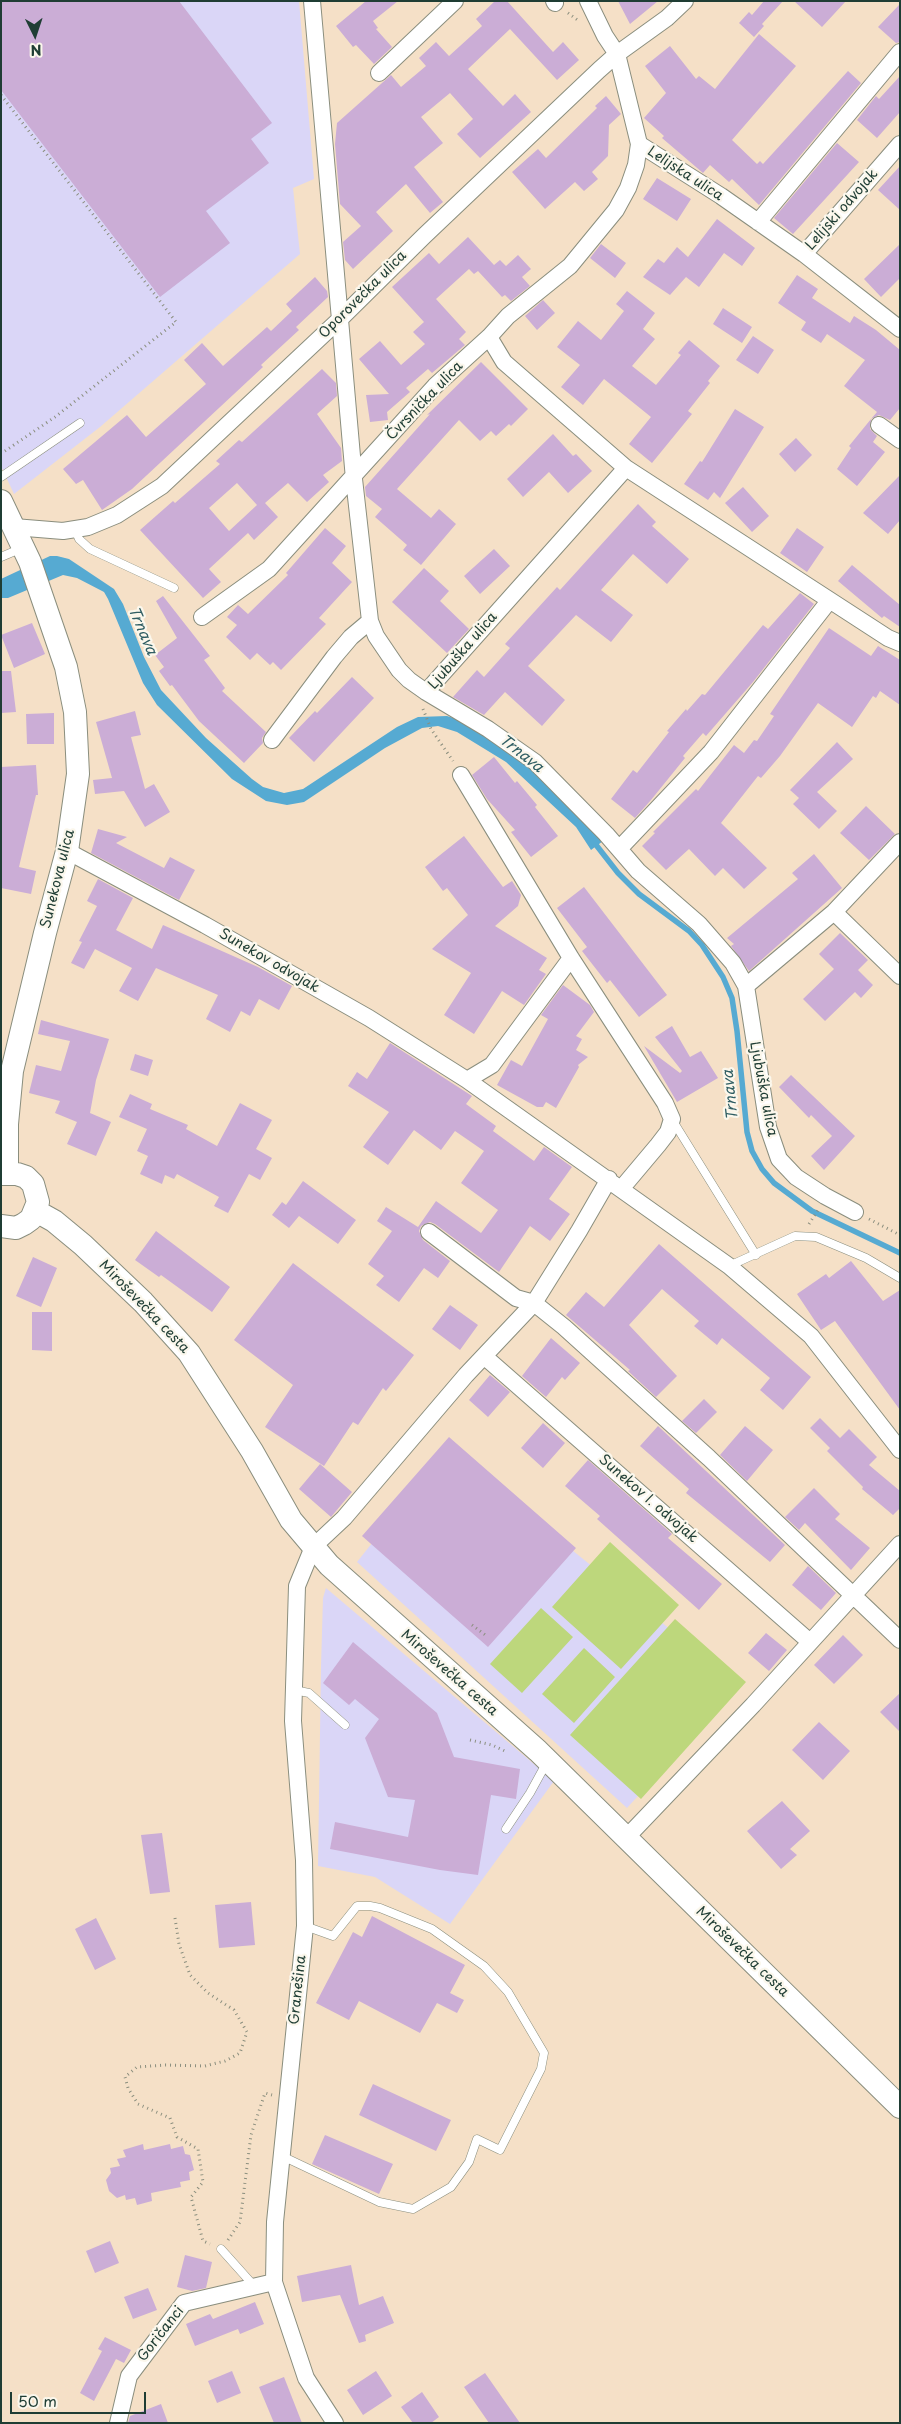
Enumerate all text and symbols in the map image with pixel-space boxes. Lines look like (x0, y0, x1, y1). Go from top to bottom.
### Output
north arrow (10, 10, 60, 60)
text: N (30, 40, 42, 61)
street label: Lelijska ulica (644, 143, 726, 205)
street label: Lelijski odvojak (802, 166, 882, 254)
street label: Oporovečka ulica (316, 248, 410, 342)
street label: Čvrsnička ulica (383, 358, 467, 444)
water label: Trnava (124, 604, 160, 658)
street label: Ljubuška ulica (425, 609, 501, 693)
water label: Trnava (495, 731, 547, 777)
street label: Sunekova ulica (38, 828, 78, 930)
street label: Sunekov odvojak (216, 925, 322, 997)
street label: Ljubuška ulica (746, 1040, 780, 1138)
water label: Trnava (719, 1069, 743, 1121)
street label: Miroševečka cesta (95, 1257, 193, 1357)
street label: Sunekov I. odvojak (595, 1451, 701, 1547)
street label: Miroševečka cesta (397, 1626, 501, 1720)
street label: Miroševečka cesta (692, 1903, 792, 2001)
street label: Granešina (286, 1955, 310, 2025)
street label: Goričanci (134, 2303, 188, 2365)
scale bar (12, 2382, 149, 2414)
text: 50 m (18, 2389, 57, 2412)

